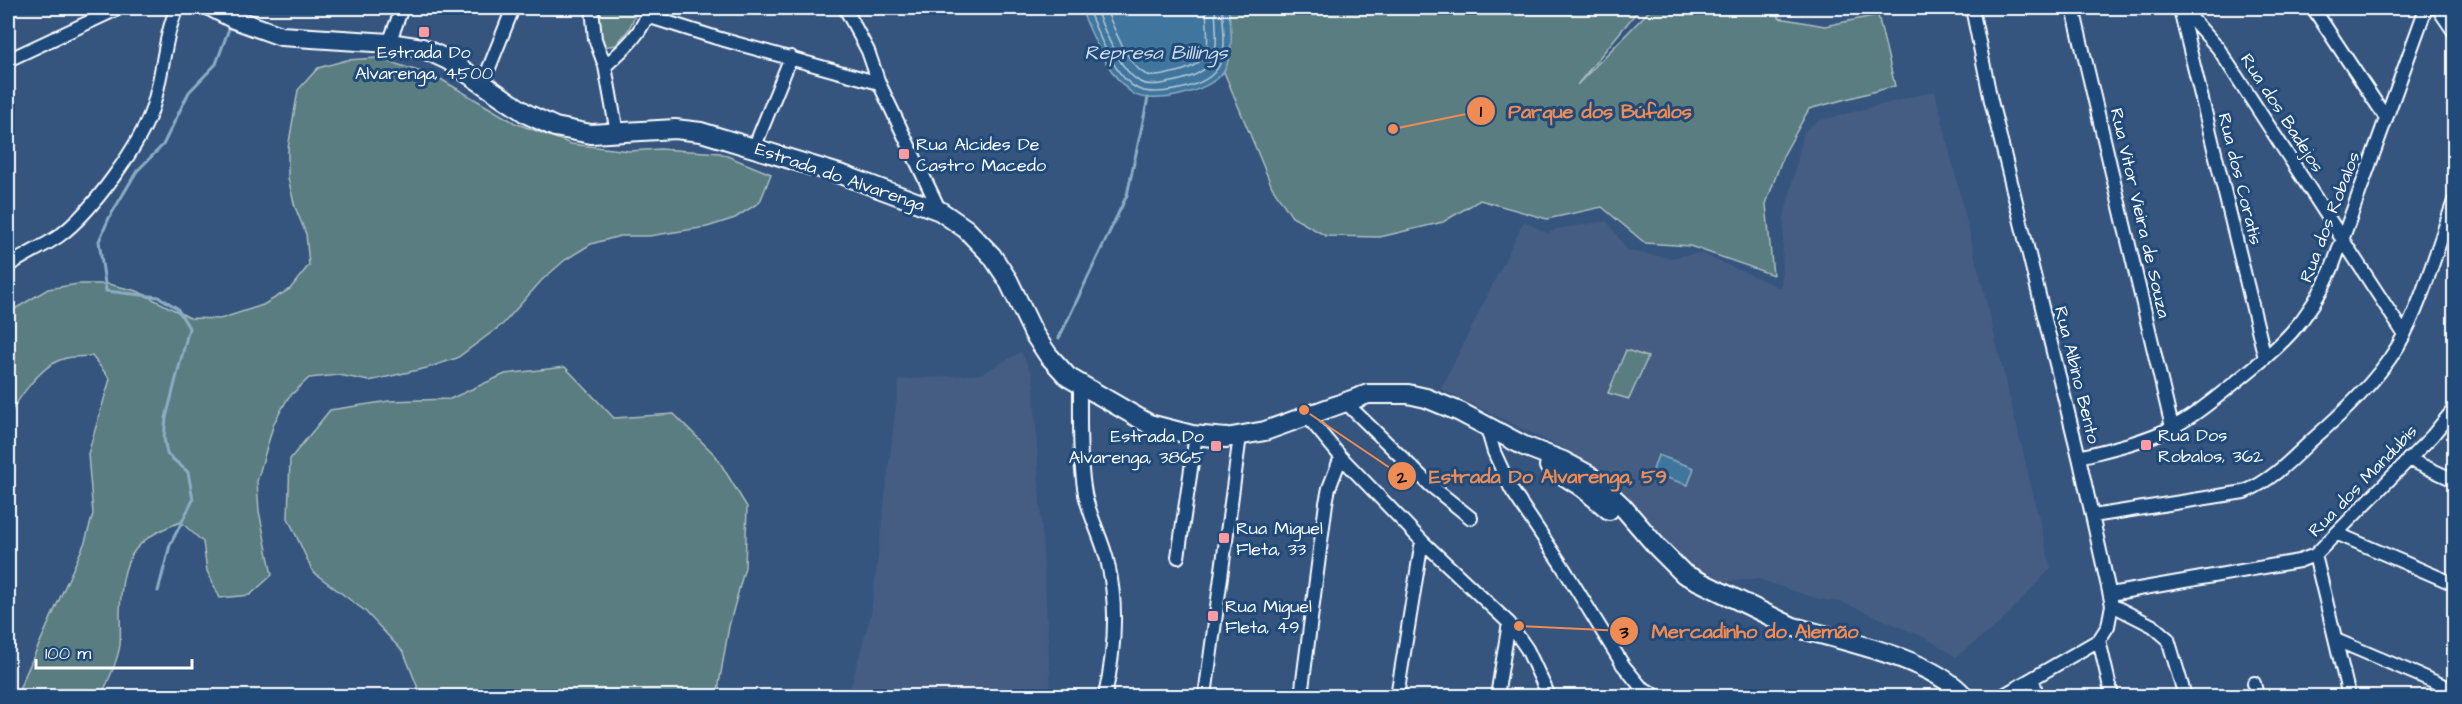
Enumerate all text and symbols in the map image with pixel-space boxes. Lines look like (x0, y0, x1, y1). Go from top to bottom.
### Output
marker: Estrada Do Alvarenga, 4500 (417, 25, 431, 39)
water label: Represa Billings (1084, 39, 1229, 68)
place label: Estrada Do Alvarenga, 4500 (355, 40, 493, 87)
street label: Rua dos Badejos (2234, 49, 2330, 177)
callout: Parque dos Búfalos (1466, 92, 1704, 130)
text: Parque dos Búfalos (1508, 98, 1692, 126)
text: 1 (1480, 99, 1483, 124)
street label: Rua Vitor Vieira de Souza (2104, 106, 2176, 320)
street label: Rua dos Coratis (2212, 111, 2268, 247)
place label: Rua Alcides De Castro Macedo (916, 132, 1046, 178)
street label: Estrada do Alvarenga (751, 136, 928, 219)
marker: Rua Alcides De Castro Macedo (897, 147, 911, 161)
street label: Rua dos Robalos (2294, 148, 2366, 286)
street label: Rua Albino Bento (2048, 304, 2106, 446)
street label: Rua dos Mandubis (2303, 419, 2423, 543)
place label: Rua Dos Robalos, 362 (2158, 423, 2264, 469)
place label: Estrada Do Alvarenga, 3865 (1069, 424, 1204, 471)
marker: Rua Dos Robalos, 362 (2139, 438, 2153, 452)
marker: Estrada Do Alvarenga, 3865 (1209, 439, 1223, 453)
callout: Estrada Do Alvarenga, 59 (1387, 457, 1679, 495)
text: Estrada Do Alvarenga, 59 (1429, 463, 1667, 492)
text: 2 (1396, 465, 1408, 490)
place label: Rua Miguel Fleta, 33 (1236, 516, 1323, 562)
marker: Rua Miguel Fleta, 33 (1217, 531, 1231, 545)
place label: Rua Miguel Fleta, 49 (1225, 594, 1312, 640)
marker: Rua Miguel Fleta, 49 (1206, 609, 1220, 623)
callout: Mercadinho do Alemão (1609, 612, 1870, 650)
text: Mercadinho do Alemão (1652, 618, 1859, 646)
text: 3 (1618, 620, 1629, 645)
scale bar (36, 632, 192, 670)
text: 100 m (45, 641, 91, 666)

